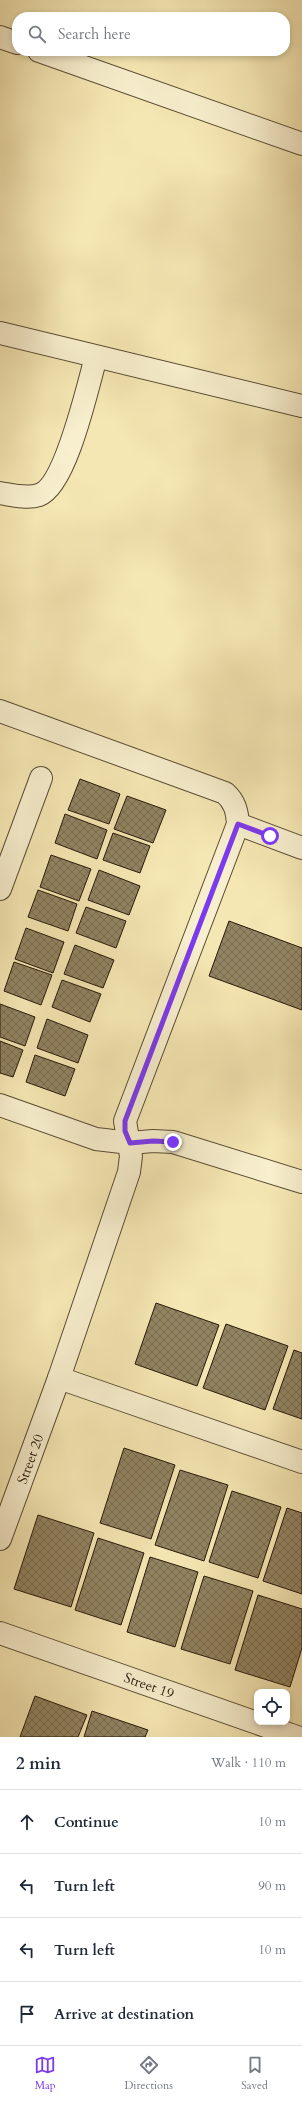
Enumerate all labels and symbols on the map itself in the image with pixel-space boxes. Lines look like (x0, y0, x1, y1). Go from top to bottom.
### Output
route start (261, 827, 279, 845)
route end (164, 1133, 182, 1151)
street label: Street 20 (13, 1432, 48, 1487)
street label: Street 19 (121, 1668, 177, 1703)

